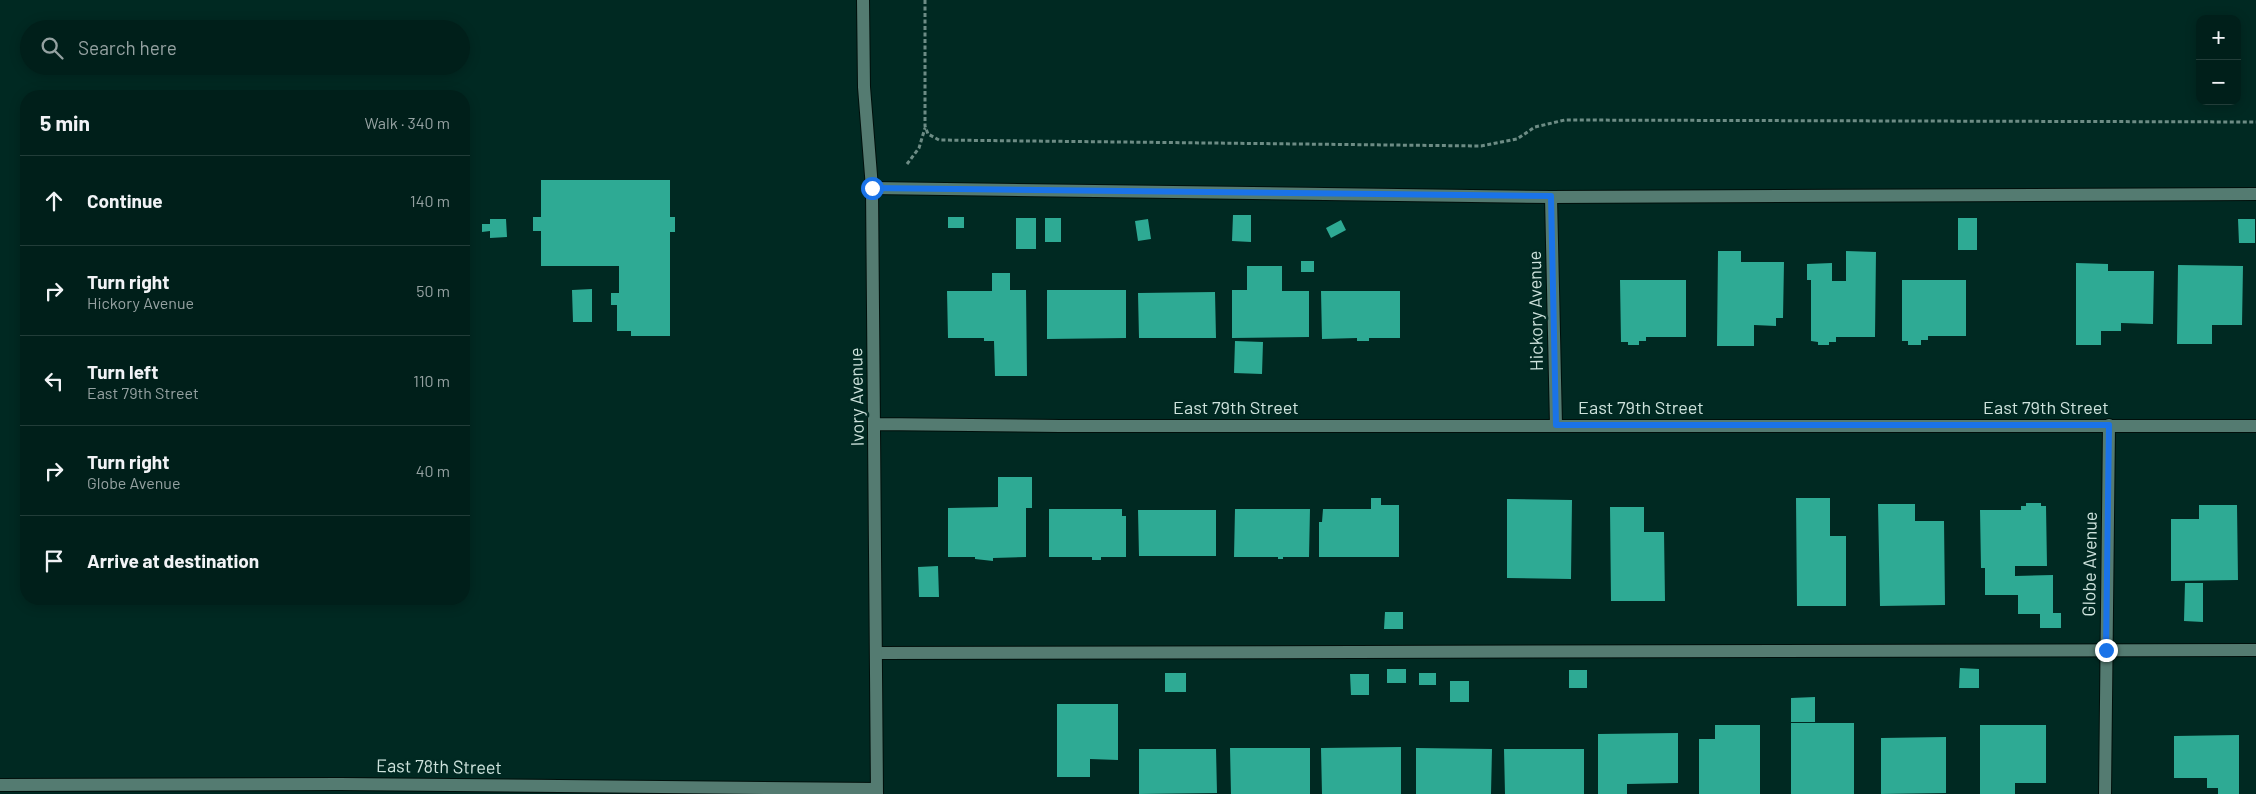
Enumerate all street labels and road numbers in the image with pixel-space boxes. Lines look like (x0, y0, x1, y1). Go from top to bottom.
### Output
street label: Hickory Avenue (1523, 251, 1547, 371)
street label: Ivory Avenue (844, 347, 868, 447)
street label: East 79th Street (1173, 396, 1299, 418)
street label: East 79th Street (1578, 396, 1704, 418)
street label: East 79th Street (1983, 396, 2109, 418)
street label: Globe Avenue (2077, 511, 2101, 617)
street label: East 78th Street (376, 754, 502, 778)

